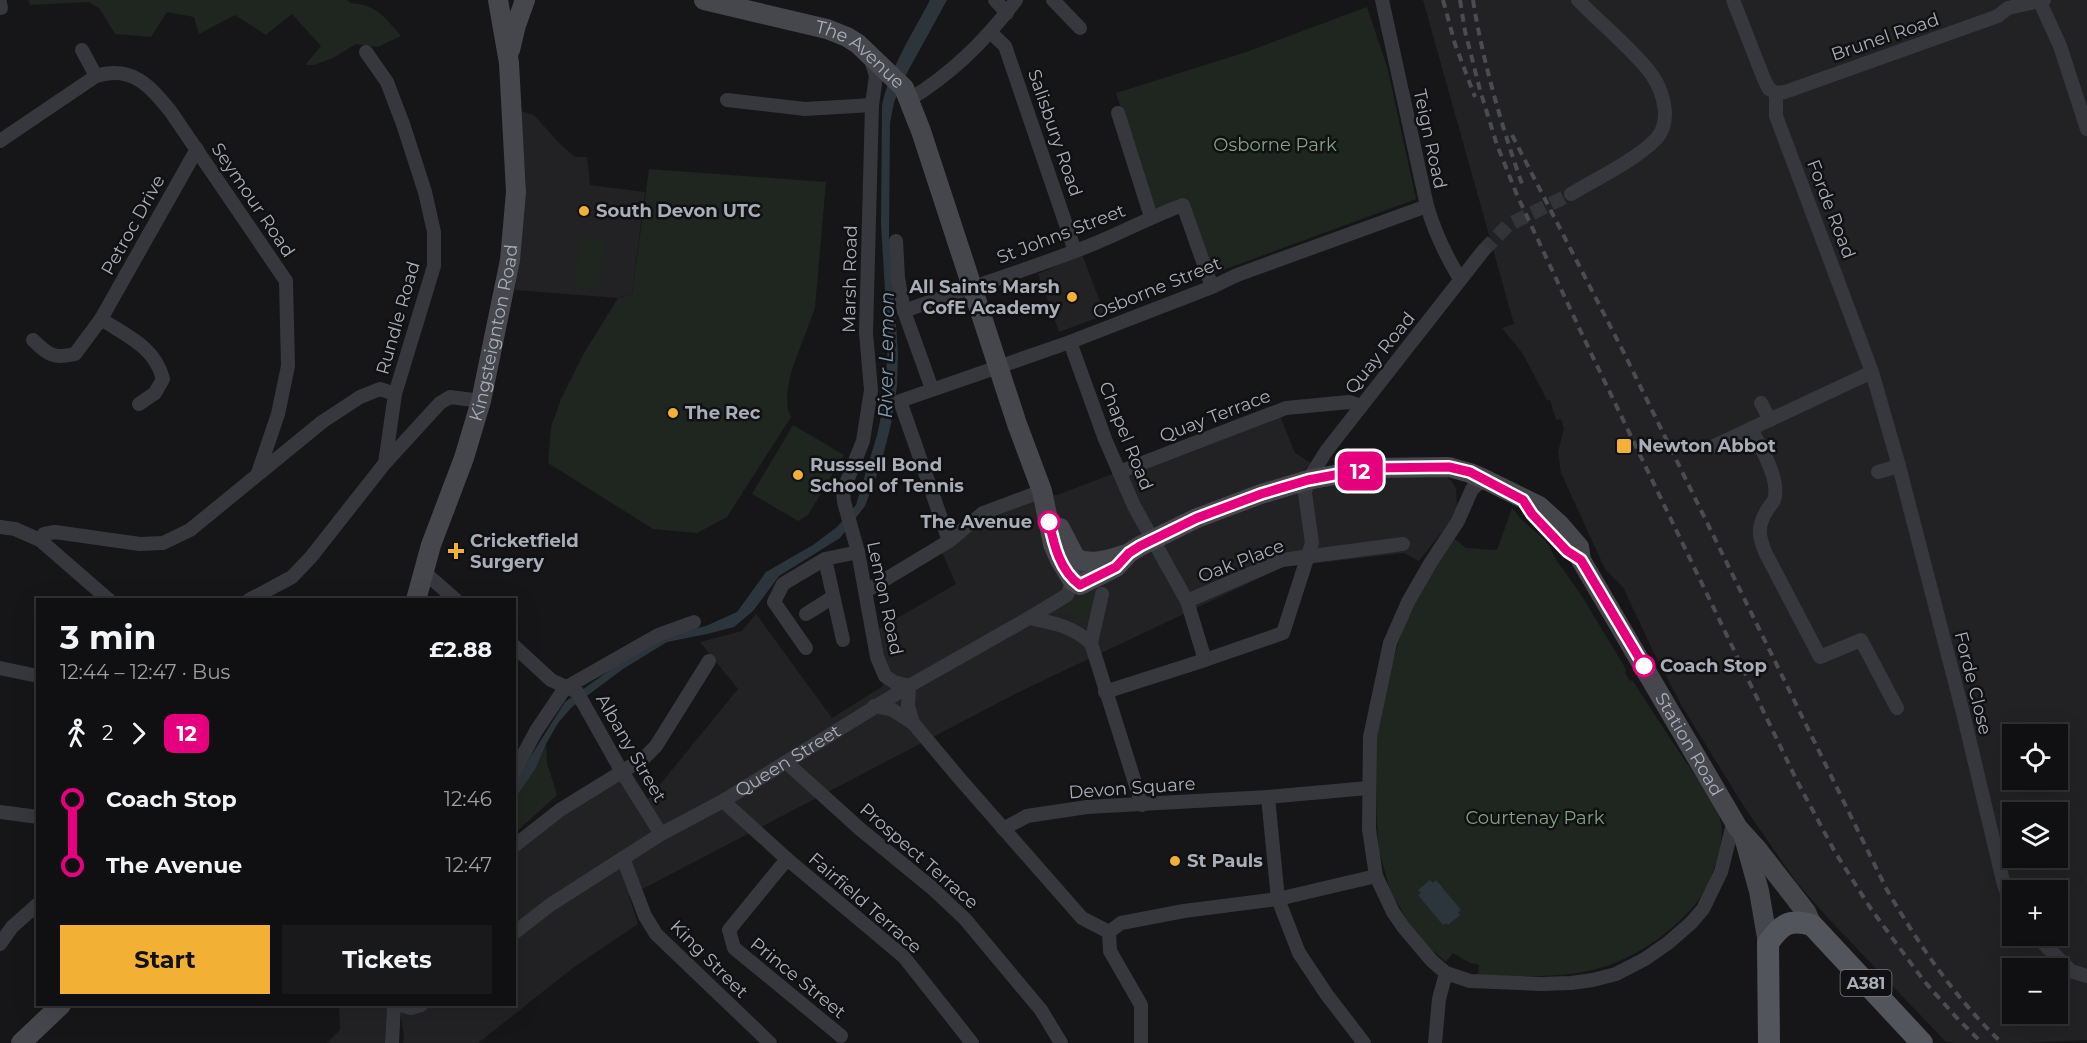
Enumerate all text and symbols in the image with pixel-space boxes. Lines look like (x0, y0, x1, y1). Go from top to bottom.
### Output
street label: Brunel Road (1828, 8, 1942, 66)
street label: The Avenue (813, 16, 909, 94)
street label: Salisbury Road (1023, 66, 1087, 200)
street label: Teign Road (1409, 87, 1451, 191)
park label: Osborne Park (1213, 134, 1337, 156)
street label: Seymour Road (207, 139, 299, 261)
street label: Forde Road (1802, 156, 1860, 262)
street label: Petroc Drive (96, 171, 170, 279)
street label: St Johns Street (994, 199, 1128, 269)
place label: South Devon UTC (596, 200, 761, 222)
marker: South Devon UTC (577, 204, 591, 218)
street label: Marsh Road (838, 225, 862, 333)
street label: Kingsteignton Road (465, 243, 522, 424)
street label: Osborne Street (1090, 252, 1224, 324)
street label: Rundle Road (371, 259, 425, 377)
place label: All Saints Marsh CofE Academy (908, 276, 1060, 319)
marker: All Saints Marsh CofE Academy (1065, 290, 1079, 304)
water label: River Lemon (873, 291, 899, 419)
street label: Quay Road (1340, 308, 1420, 398)
street label: Chapel Road (1094, 378, 1158, 494)
street label: Quay Terrace (1156, 385, 1274, 447)
place label: The Rec (685, 402, 761, 424)
marker: The Rec (666, 406, 680, 420)
place label: Newton Abbot (1638, 435, 1776, 457)
marker: Newton Abbot (1615, 437, 1633, 455)
line badge: 12 (1333, 452, 1387, 490)
place label: Russsell Bond School of Tennis (810, 454, 964, 497)
text: 12 (1350, 459, 1370, 484)
marker: Russsell Bond School of Tennis (791, 468, 805, 482)
place label: The Avenue (921, 511, 1032, 533)
marker: The Avenue (1038, 511, 1060, 533)
place label: Cricketfield Surgery (470, 530, 579, 573)
street label: Oak Place (1195, 534, 1287, 587)
street label: Lemon Road (862, 539, 908, 657)
marker: Cricketfield Surgery (447, 542, 465, 560)
text: 3 min (60, 617, 156, 657)
street label: Forde Close (1950, 629, 1996, 737)
text: £2.88 (429, 636, 492, 663)
marker: Coach Stop (1633, 655, 1655, 677)
place label: Coach Stop (1660, 655, 1767, 677)
text: 12:44 – 12:47 · Bus (60, 660, 230, 684)
street label: Station Road (1650, 689, 1728, 800)
street label: Albany Street (591, 690, 671, 806)
icon: walk (60, 717, 93, 750)
icon: forward (122, 717, 155, 750)
street label: Queen Street (731, 720, 845, 802)
text: 2 (102, 721, 113, 745)
text: 12 (176, 721, 197, 746)
map controls (2002, 724, 2068, 1024)
button: locate (2002, 724, 2068, 790)
street label: Devon Square (1068, 773, 1196, 803)
text: Coach Stop (106, 786, 237, 813)
text: 12:46 (444, 787, 492, 811)
street label: Prospect Terrace (855, 798, 983, 914)
button: layers (2002, 802, 2068, 868)
park label: Courtenay Park (1465, 807, 1605, 829)
street label: Fairfield Terrace (804, 848, 926, 958)
place label: St Pauls (1187, 850, 1263, 872)
text: The Avenue (106, 852, 242, 879)
text: 12:47 (445, 853, 492, 877)
marker: St Pauls (1168, 854, 1182, 868)
button: + (2002, 880, 2068, 946)
street label: King Street (665, 915, 753, 1003)
button: Start (60, 925, 270, 994)
button: Tickets (282, 925, 492, 994)
street label: Prince Street (746, 933, 850, 1023)
button: − (2002, 958, 2068, 1024)
road number: A381 (1840, 970, 1892, 996)

